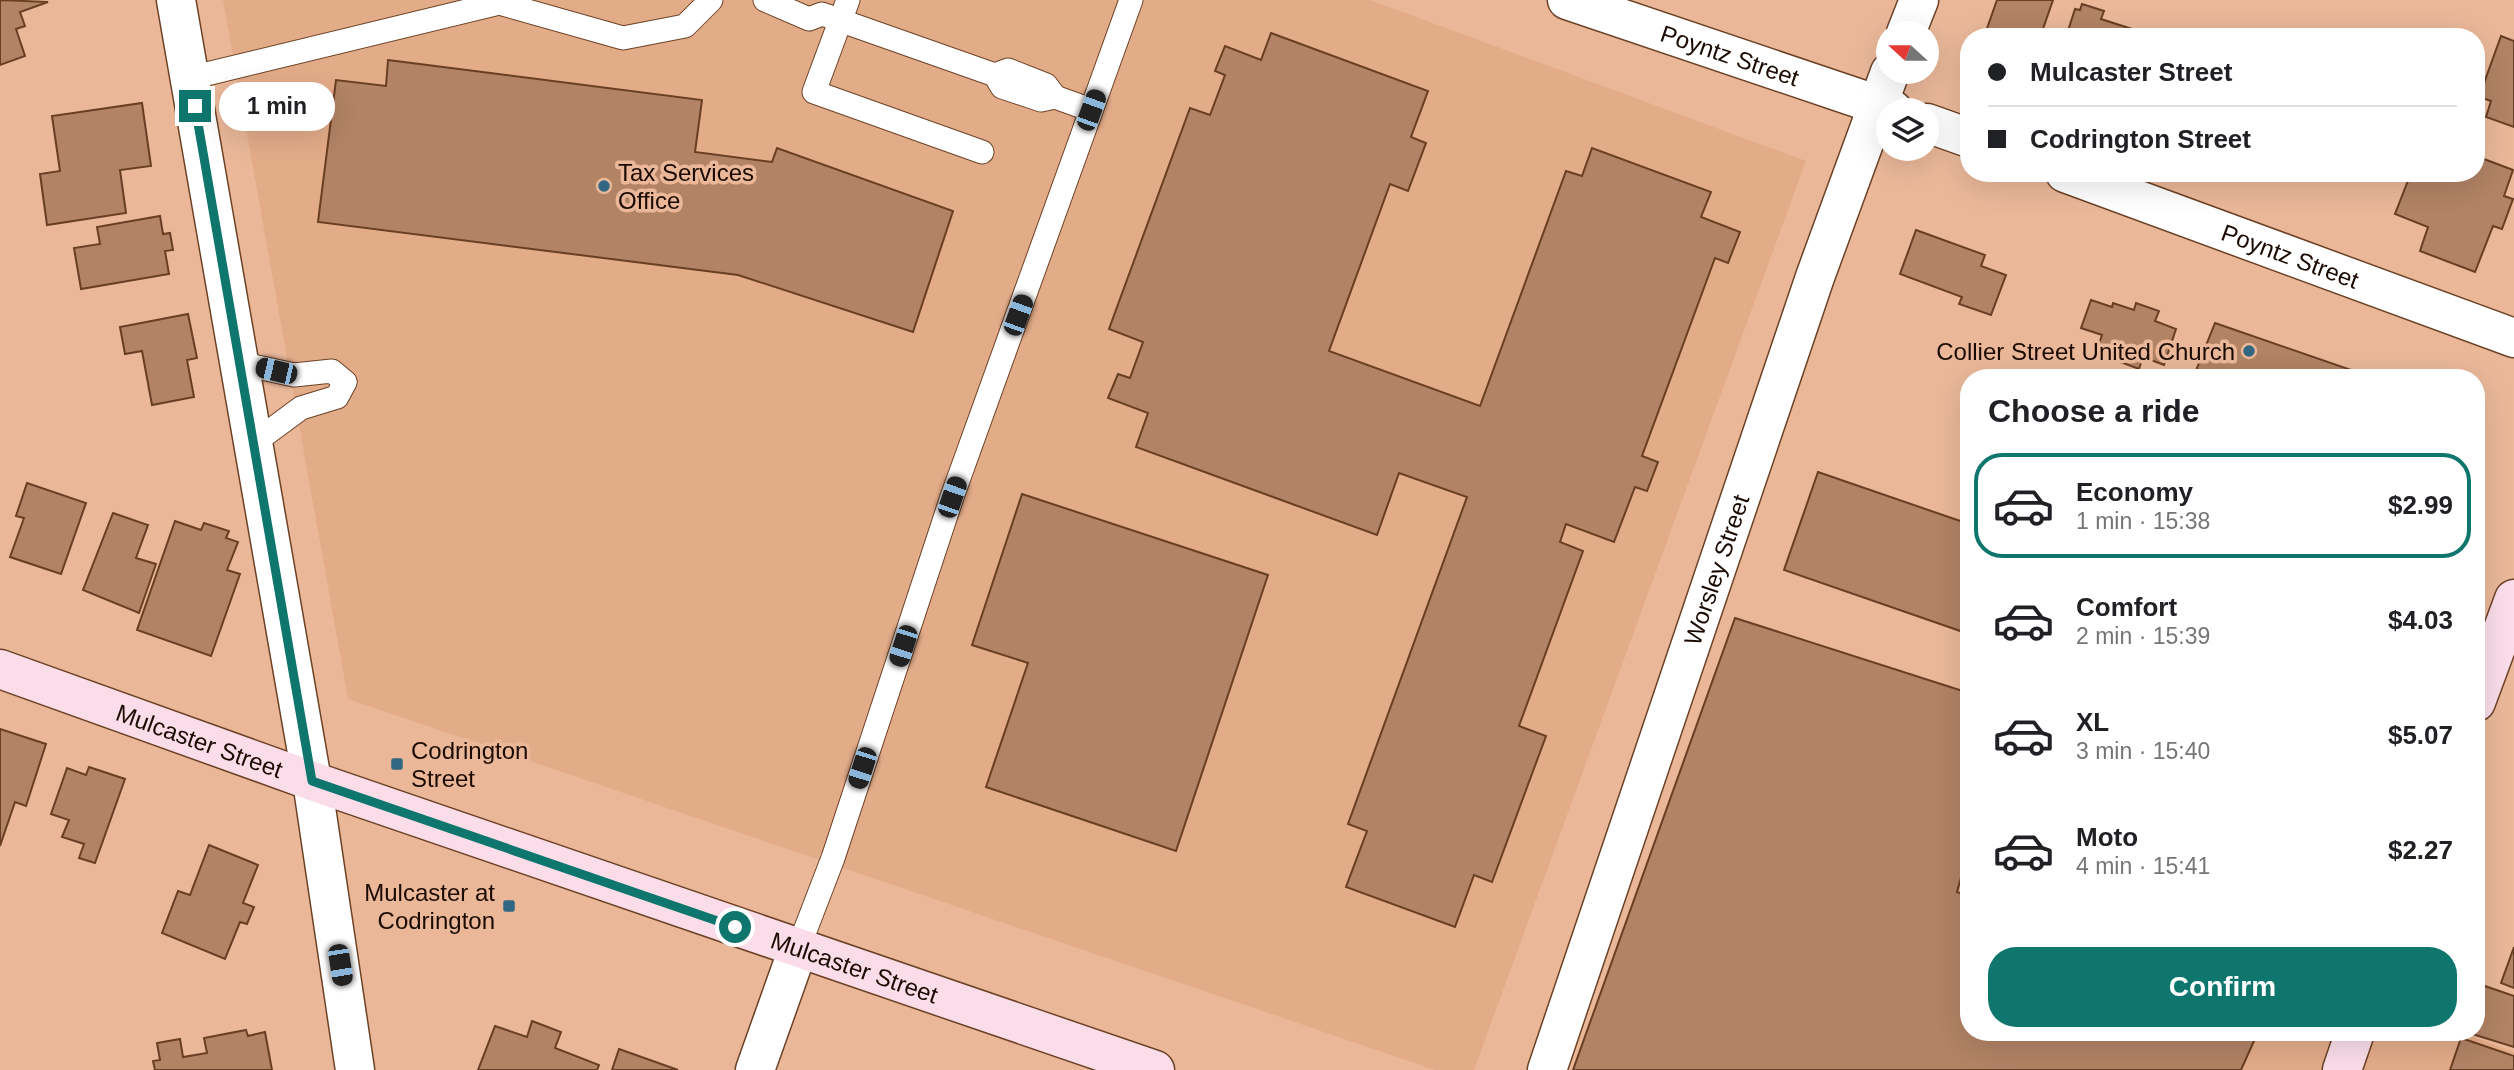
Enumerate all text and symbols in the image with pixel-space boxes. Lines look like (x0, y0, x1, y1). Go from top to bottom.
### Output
street label: Poyntz Street (1657, 19, 1803, 91)
north arrow (1876, 21, 1939, 84)
map controls (1876, 21, 1939, 161)
text: Mulcaster Street (2030, 57, 2232, 87)
callout: 1 min (220, 82, 335, 130)
car (1074, 87, 1109, 133)
route end (179, 90, 211, 122)
text: 1 min (247, 93, 307, 119)
button: layers (1876, 98, 1939, 161)
text: Codrington Street (2030, 124, 2251, 154)
place label: Tax Services Office (618, 159, 754, 214)
marker: Tax Services Office (596, 178, 612, 194)
street label: Poyntz Street (2218, 218, 2363, 293)
car (1001, 292, 1036, 338)
place label: Collier Street United Church (1936, 338, 2235, 365)
marker: Collier Street United Church (2241, 343, 2257, 359)
car (254, 356, 299, 386)
text: Choose a ride (1988, 393, 2200, 429)
car (936, 474, 969, 520)
icon: car (1992, 474, 2055, 537)
text: Economy (2076, 477, 2193, 507)
text: $2.99 (2388, 490, 2453, 520)
street label: Worsley Street (1678, 491, 1754, 648)
text: 1 min · 15:38 (2076, 508, 2210, 534)
icon: car (1992, 589, 2055, 652)
text: Comfort (2076, 592, 2177, 622)
text: $4.03 (2388, 605, 2453, 635)
car (887, 623, 920, 669)
text: 2 min · 15:39 (2076, 623, 2210, 649)
street label: Mulcaster Street (113, 698, 287, 783)
icon: car (1992, 704, 2055, 767)
text: XL (2076, 707, 2109, 737)
text: $5.07 (2388, 720, 2453, 750)
place label: Codrington Street (411, 737, 528, 792)
text: 3 min · 15:40 (2076, 738, 2210, 764)
car (846, 745, 879, 791)
marker: Codrington Street (389, 756, 405, 772)
icon: car (1992, 819, 2055, 882)
text: Moto (2076, 822, 2138, 852)
text: $2.27 (2388, 835, 2453, 865)
text: 4 min · 15:41 (2076, 853, 2210, 879)
place label: Mulcaster at Codrington (364, 879, 495, 934)
marker: Mulcaster at Codrington (501, 898, 517, 914)
route start (719, 911, 751, 943)
street label: Mulcaster Street (767, 926, 942, 1008)
car (327, 943, 354, 987)
button: Confirm (1988, 947, 2457, 1027)

